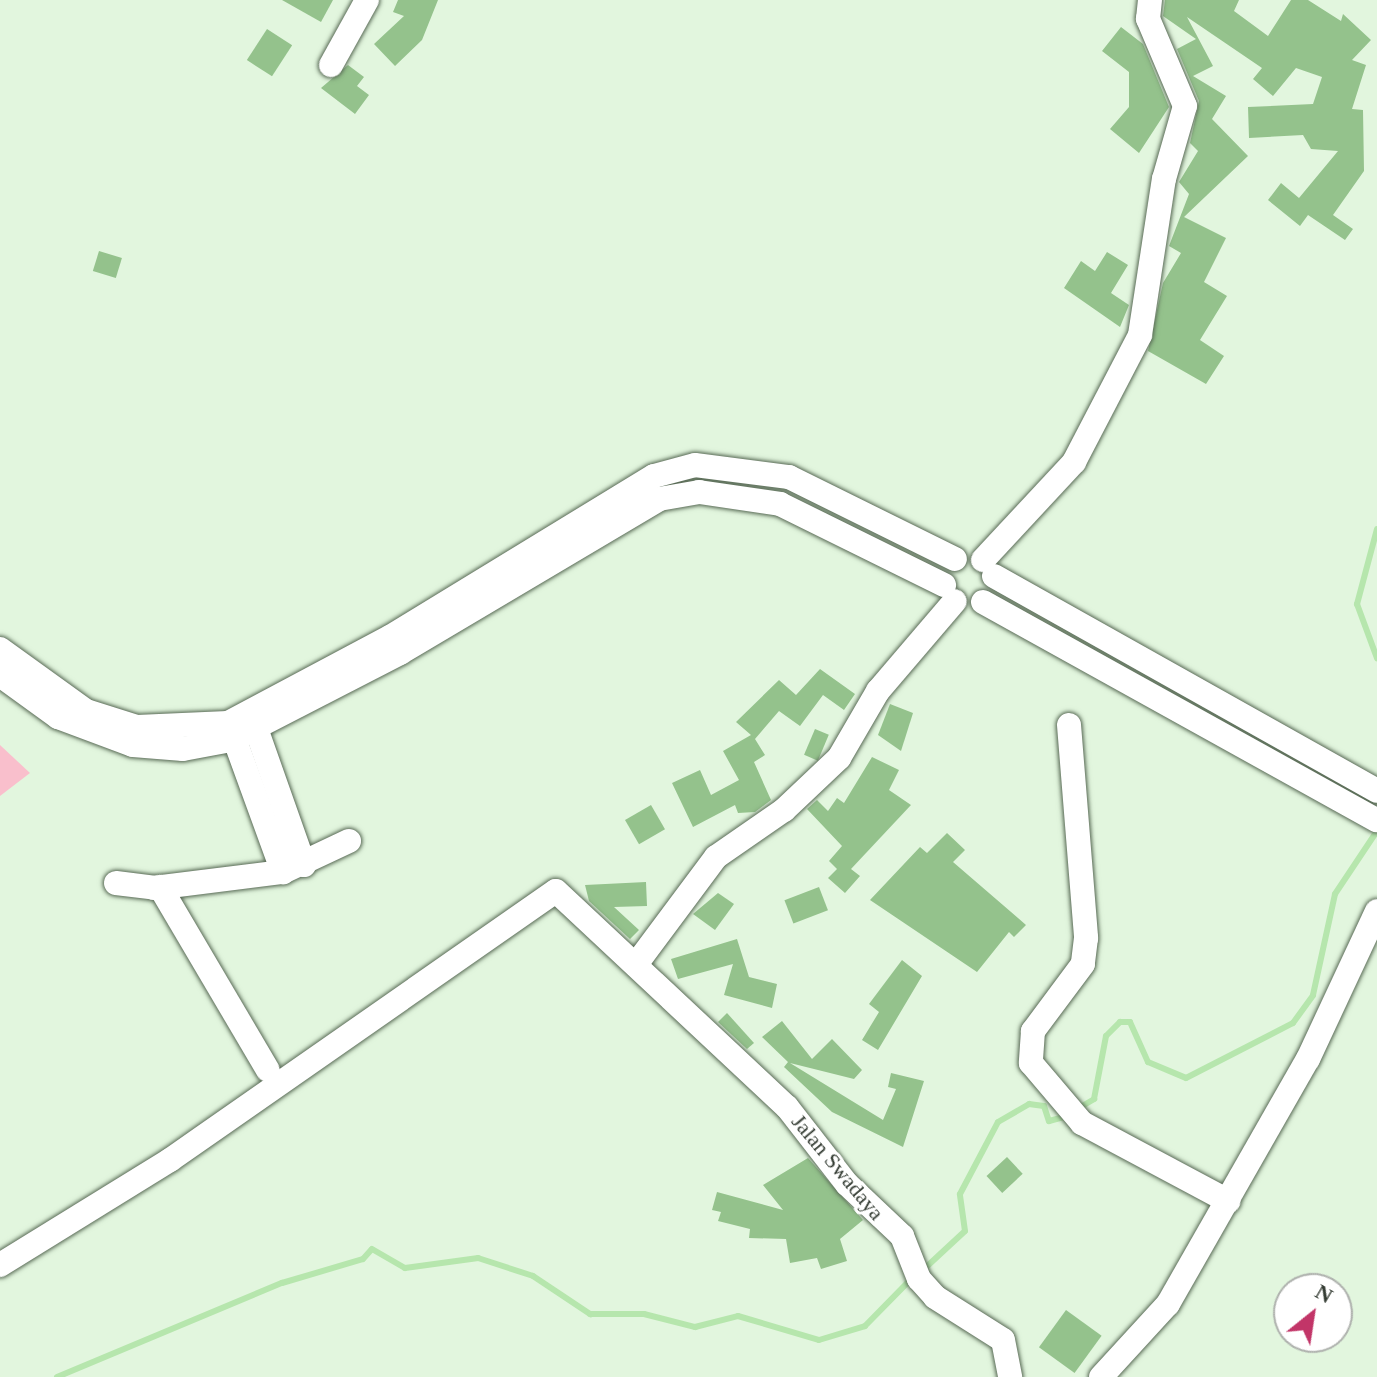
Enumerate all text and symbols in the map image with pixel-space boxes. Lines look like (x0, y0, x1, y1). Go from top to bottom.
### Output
street label: Jalan Swadaya (786, 1109, 890, 1225)
north arrow (1273, 1273, 1353, 1353)
text: N (1311, 1279, 1337, 1308)

